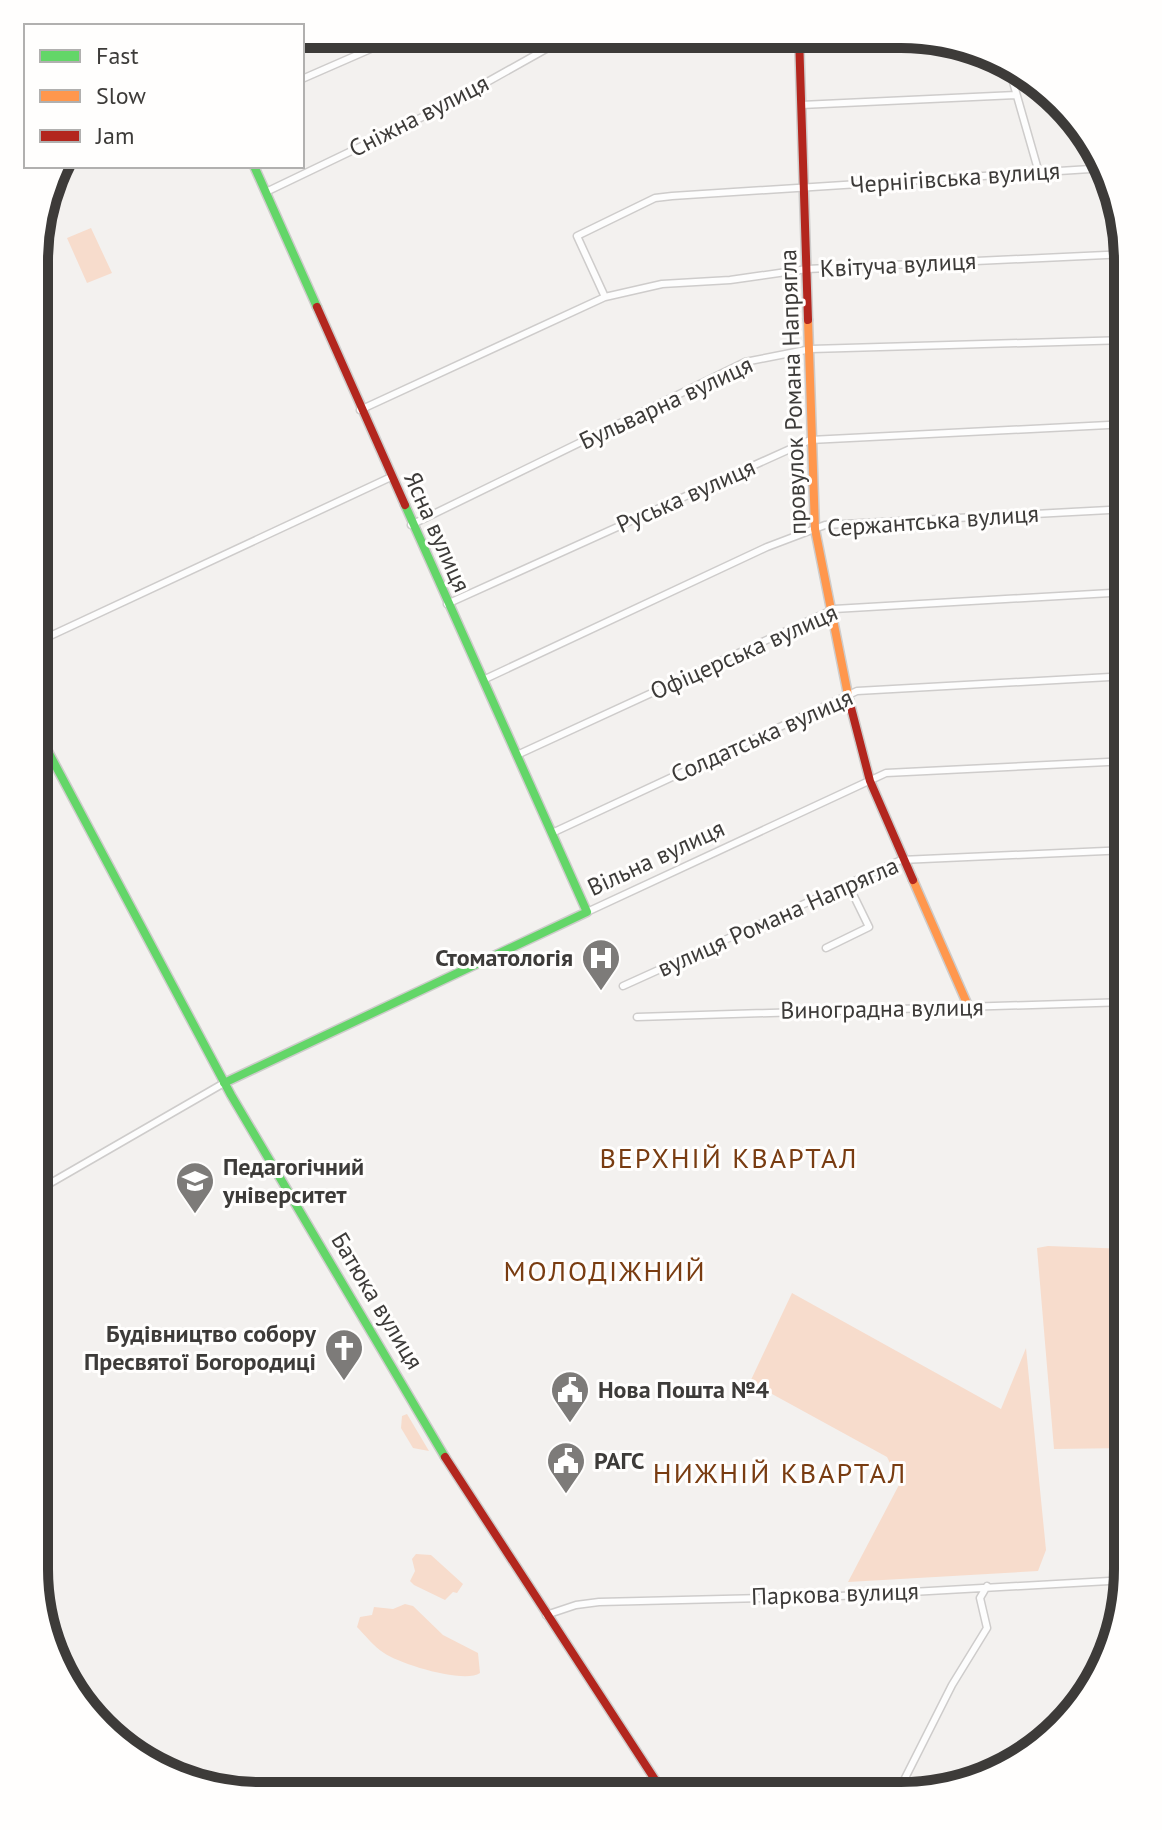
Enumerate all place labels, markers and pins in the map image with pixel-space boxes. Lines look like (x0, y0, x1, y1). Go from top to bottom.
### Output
hospital icon: Стоматологія (580, 937, 622, 992)
place label: Стоматологія (435, 942, 573, 973)
place label: Педагогічний університет (222, 1151, 364, 1210)
school or university icon: Педагогічний університет (174, 1160, 216, 1215)
place label: Будівництво собору Пресвятої Богородиці (84, 1318, 317, 1377)
church icon: Будівництво собору Пресвятої Богородиці (323, 1327, 365, 1382)
public building icon: Нова Пошта №4 (549, 1369, 591, 1424)
place label: Нова Пошта №4 (598, 1374, 770, 1405)
public building icon: РАГС (545, 1440, 587, 1495)
place label: РАГС (594, 1445, 644, 1476)

